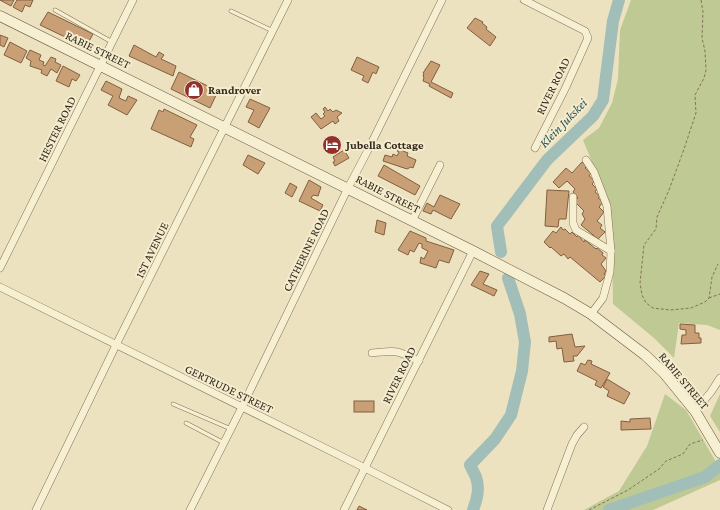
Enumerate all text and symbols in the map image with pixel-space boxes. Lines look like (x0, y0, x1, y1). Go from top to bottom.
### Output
street label: RABIE STREET (63, 28, 133, 72)
street label: RIVER ROAD (533, 55, 573, 117)
shop icon: Randrover (183, 79, 205, 101)
place label: Randrover (208, 83, 261, 97)
street label: HESTER ROAD (35, 94, 79, 164)
water label: Klein Jukskei (536, 95, 590, 151)
hotel icon: Jubella Cottage (321, 134, 343, 156)
place label: Jubella Cottage (344, 138, 424, 152)
street label: RABIE STREET (353, 172, 423, 216)
street label: CATHERINE ROAD (280, 206, 332, 294)
street label: 1ST AVENUE (132, 219, 172, 280)
street label: RIVER ROAD (379, 344, 419, 406)
street label: RABIE STREET (656, 350, 712, 413)
street label: GERTRUDE STREET (183, 362, 276, 417)

